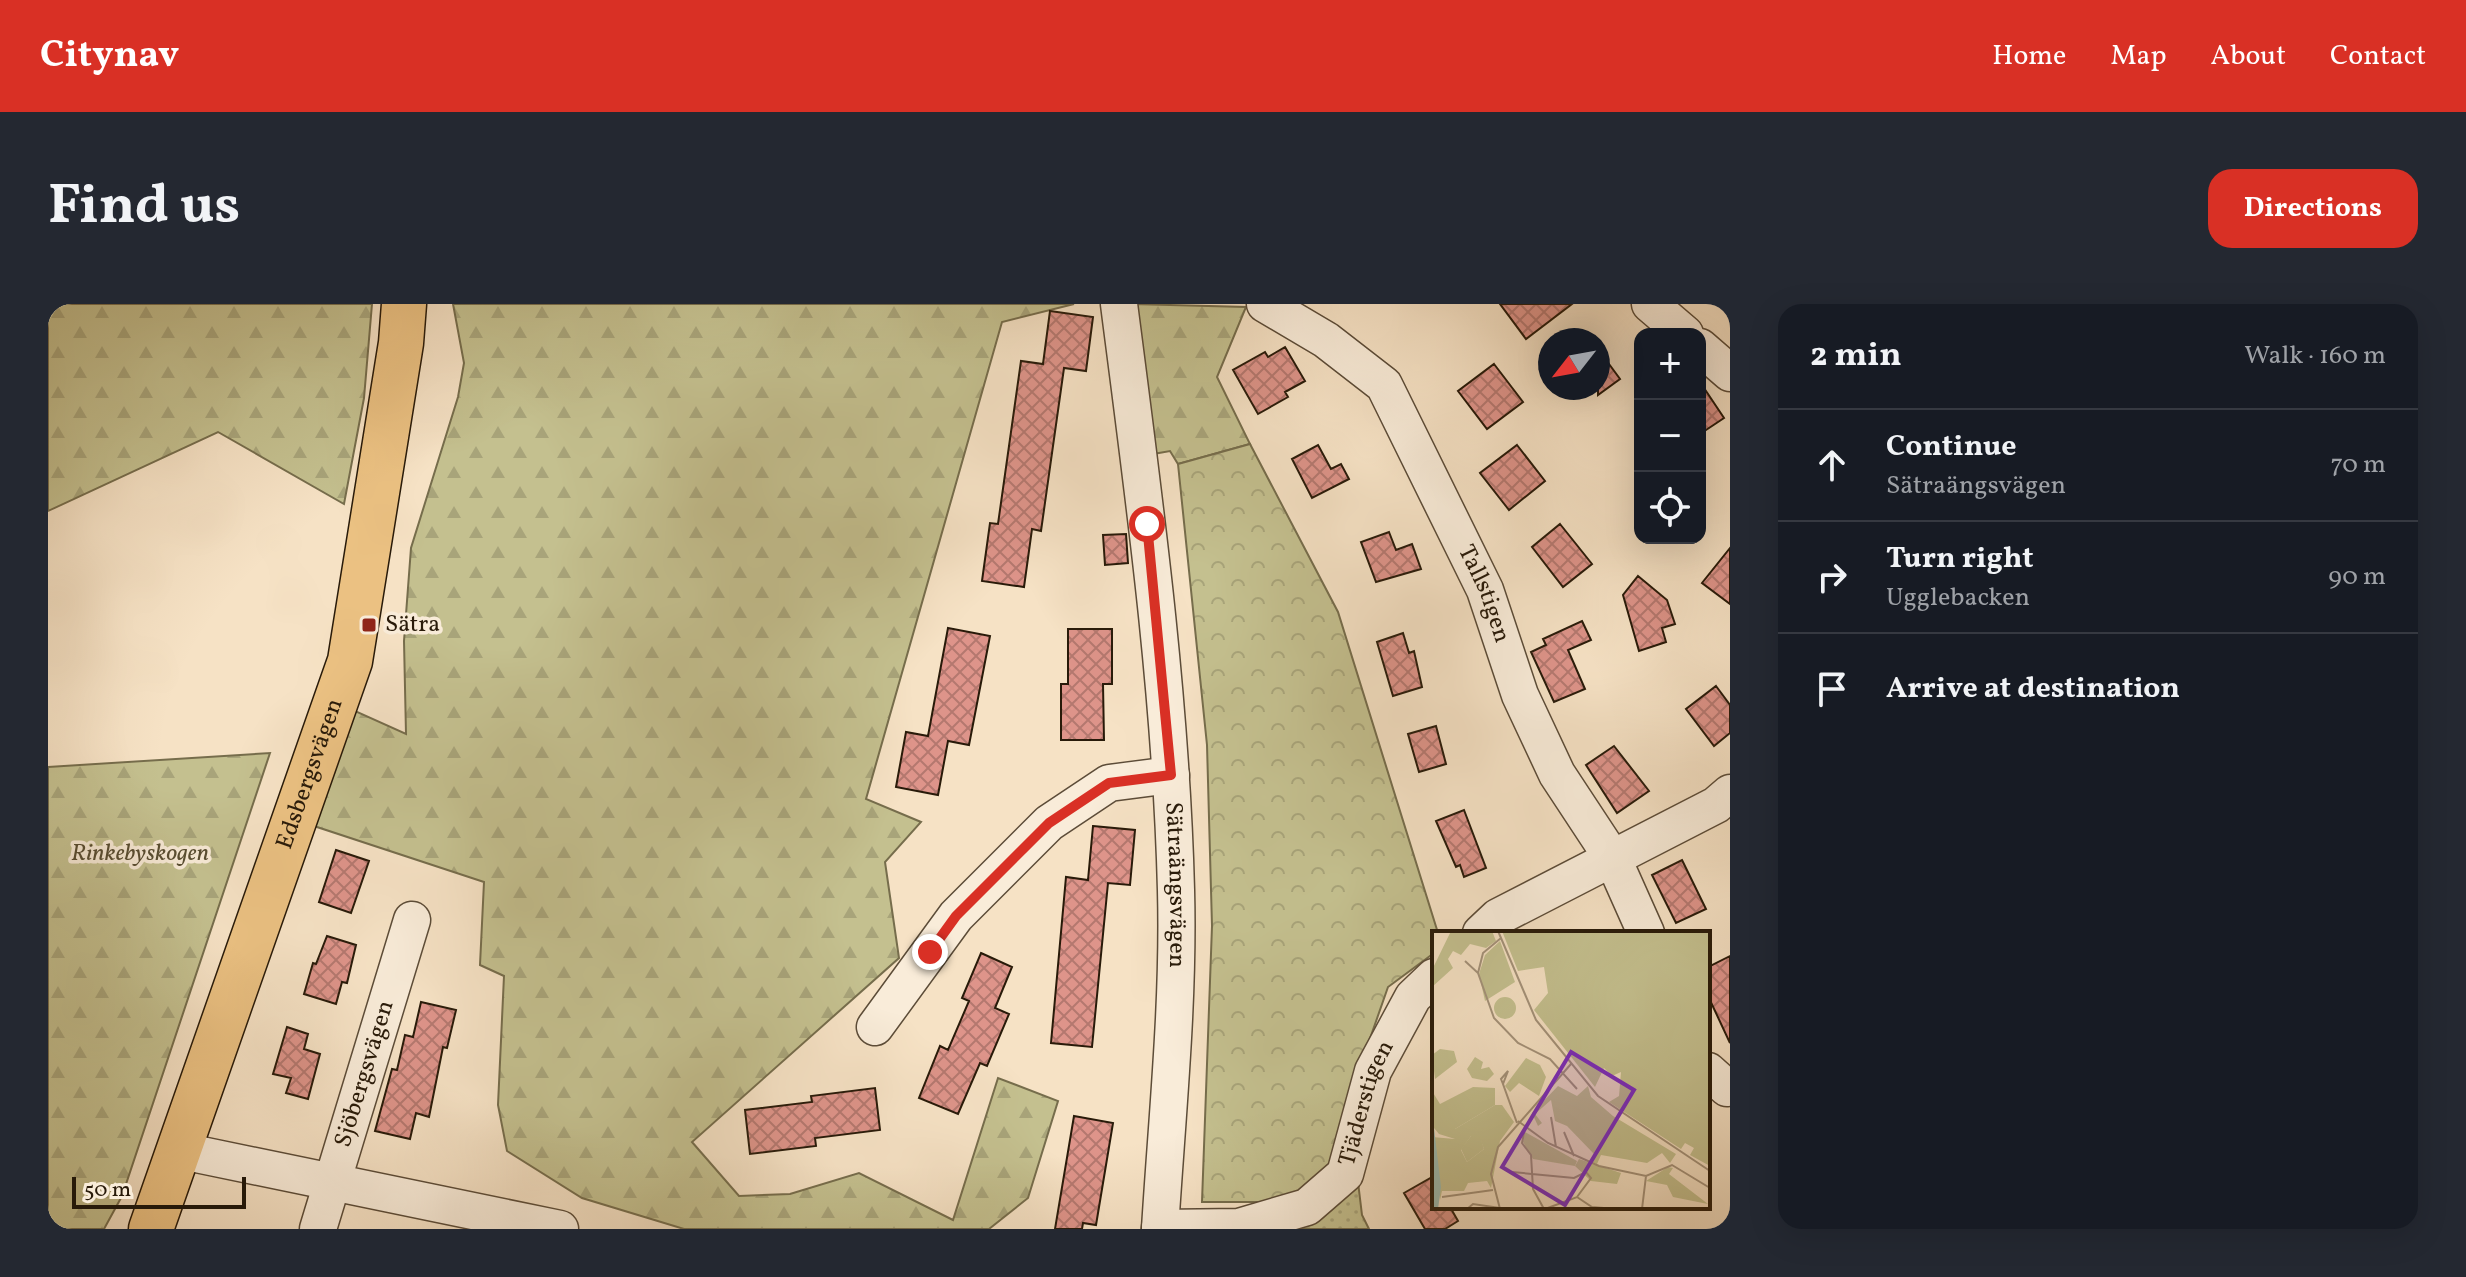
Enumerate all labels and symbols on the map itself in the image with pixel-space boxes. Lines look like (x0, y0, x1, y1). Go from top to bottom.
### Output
north arrow (1538, 328, 1610, 400)
route start (1129, 506, 1165, 542)
street label: Tallstigen (1448, 539, 1518, 647)
place label: Sätra (385, 608, 440, 642)
marker: Sätra (360, 616, 378, 634)
street label: Edsbergsvägen (268, 694, 352, 854)
street label: Sätraängsvägen (1155, 801, 1193, 968)
park label: Rinkebyskogen (71, 837, 209, 871)
inset map (1432, 931, 1710, 1209)
route end (912, 934, 948, 970)
street label: Sjöbergsvägen (327, 996, 404, 1152)
street label: Tjäderstigen (1331, 1034, 1403, 1170)
scale bar (72, 1173, 246, 1209)

